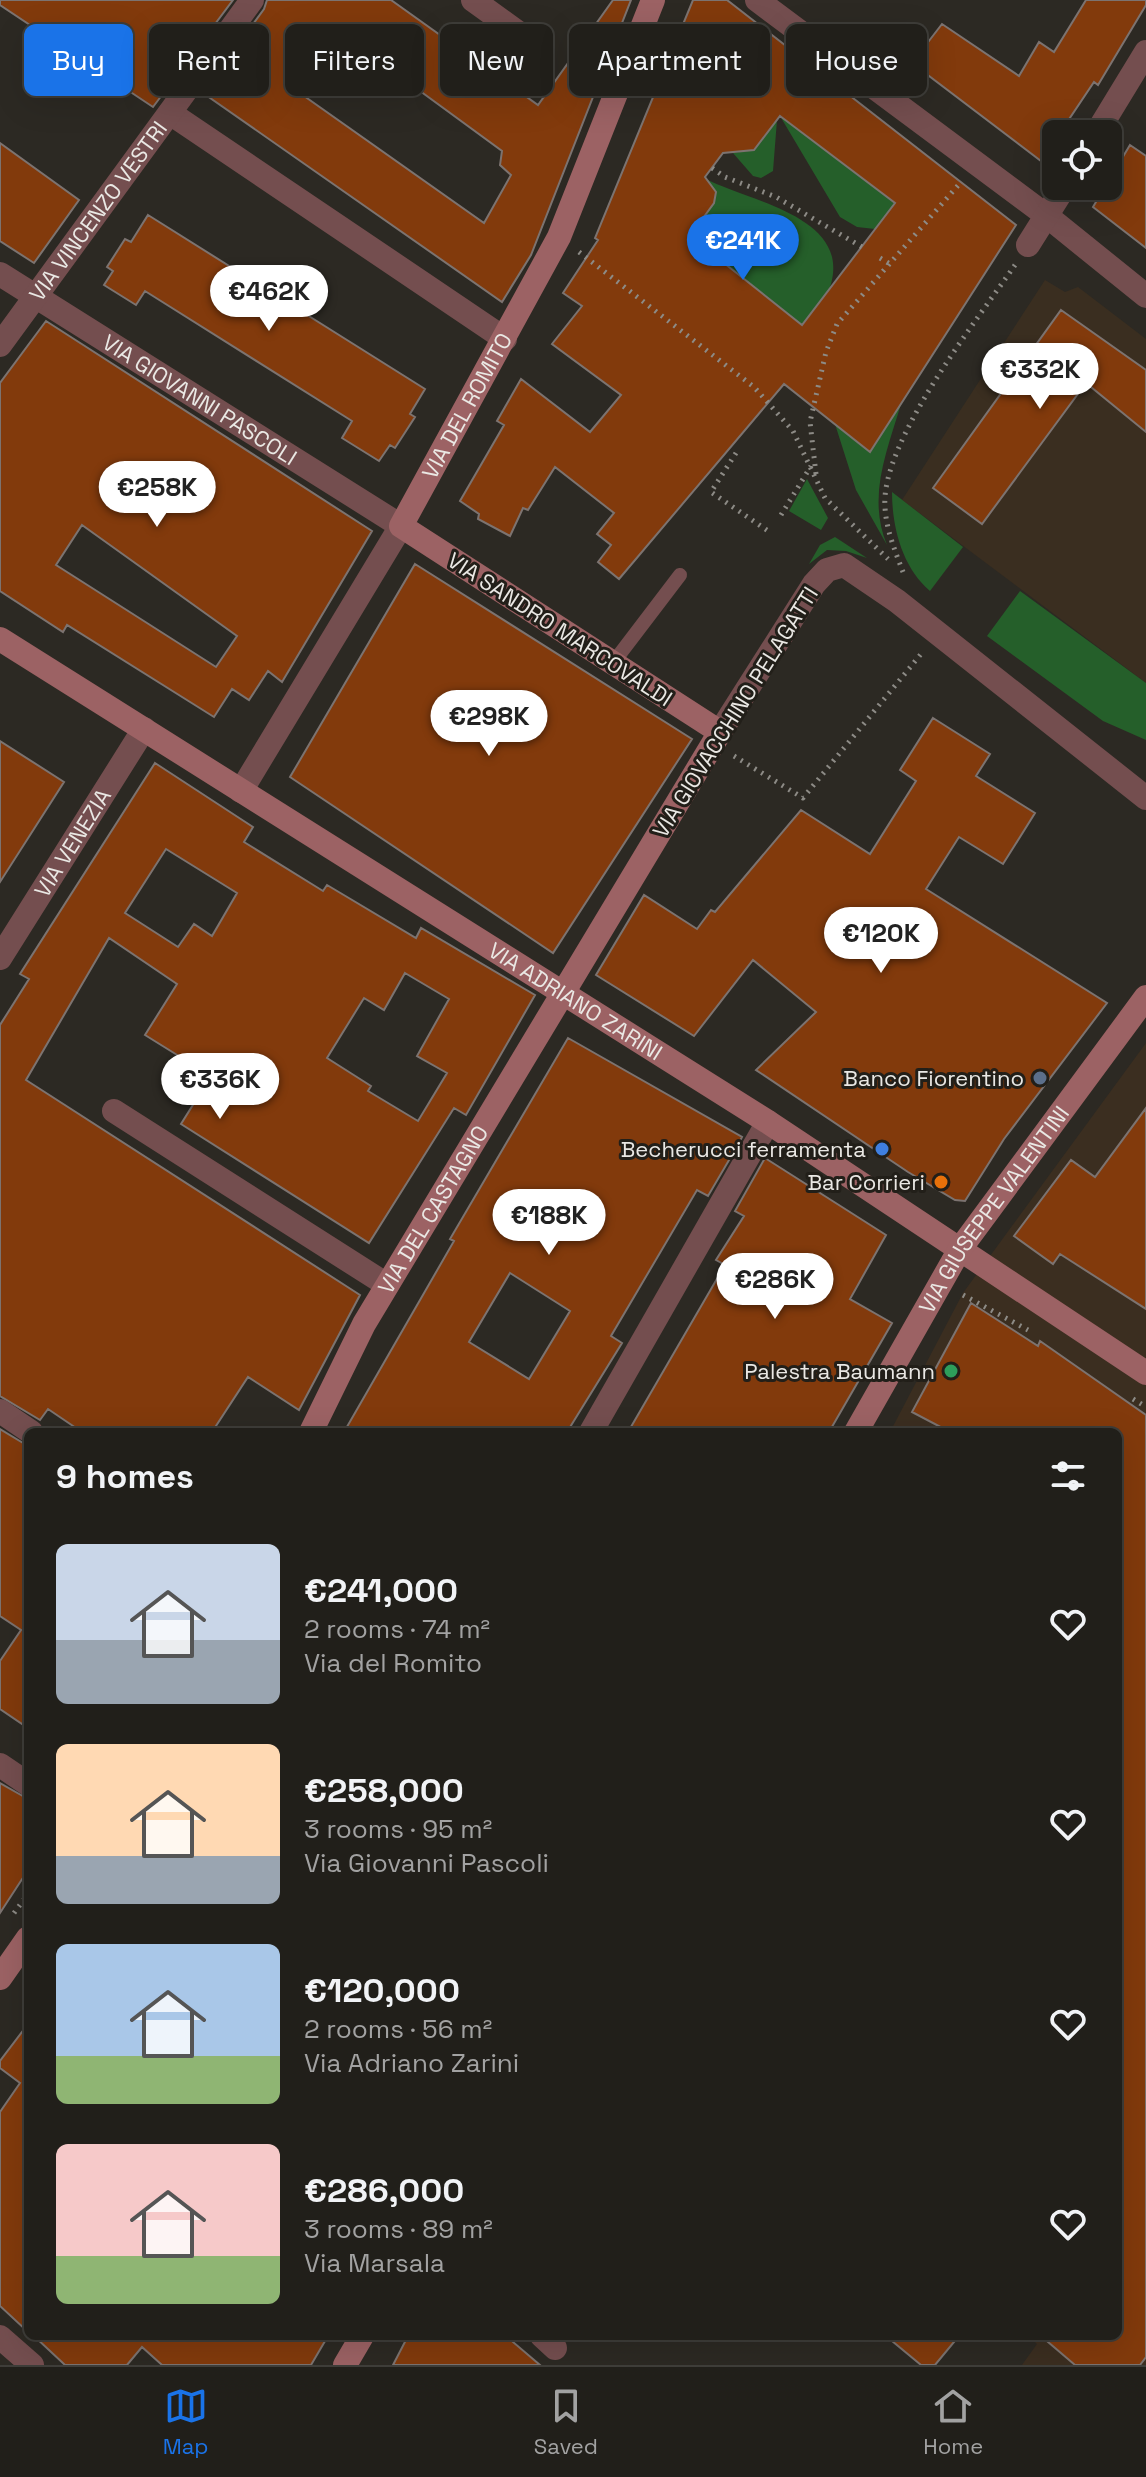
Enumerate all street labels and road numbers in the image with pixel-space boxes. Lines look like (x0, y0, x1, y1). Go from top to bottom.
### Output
street label: VIA VINCENZO VESTRI (23, 115, 173, 306)
street label: VIA GIOVANNI PASCOLI (97, 328, 302, 471)
street label: VIA DEL ROMITO (416, 328, 518, 484)
street label: VIA SANDRO MARCOVALDI (442, 546, 678, 712)
street label: VIA GIOVACCHINO PELAGATTI (646, 581, 824, 843)
street label: VIA VENEZIA (28, 783, 117, 902)
street label: VIA ADRIANO ZARINI (483, 936, 668, 1066)
street label: VIA GIUSEPPE VALENTINI (912, 1100, 1075, 1318)
street label: VIA DEL CASTAGNO (371, 1120, 494, 1299)

